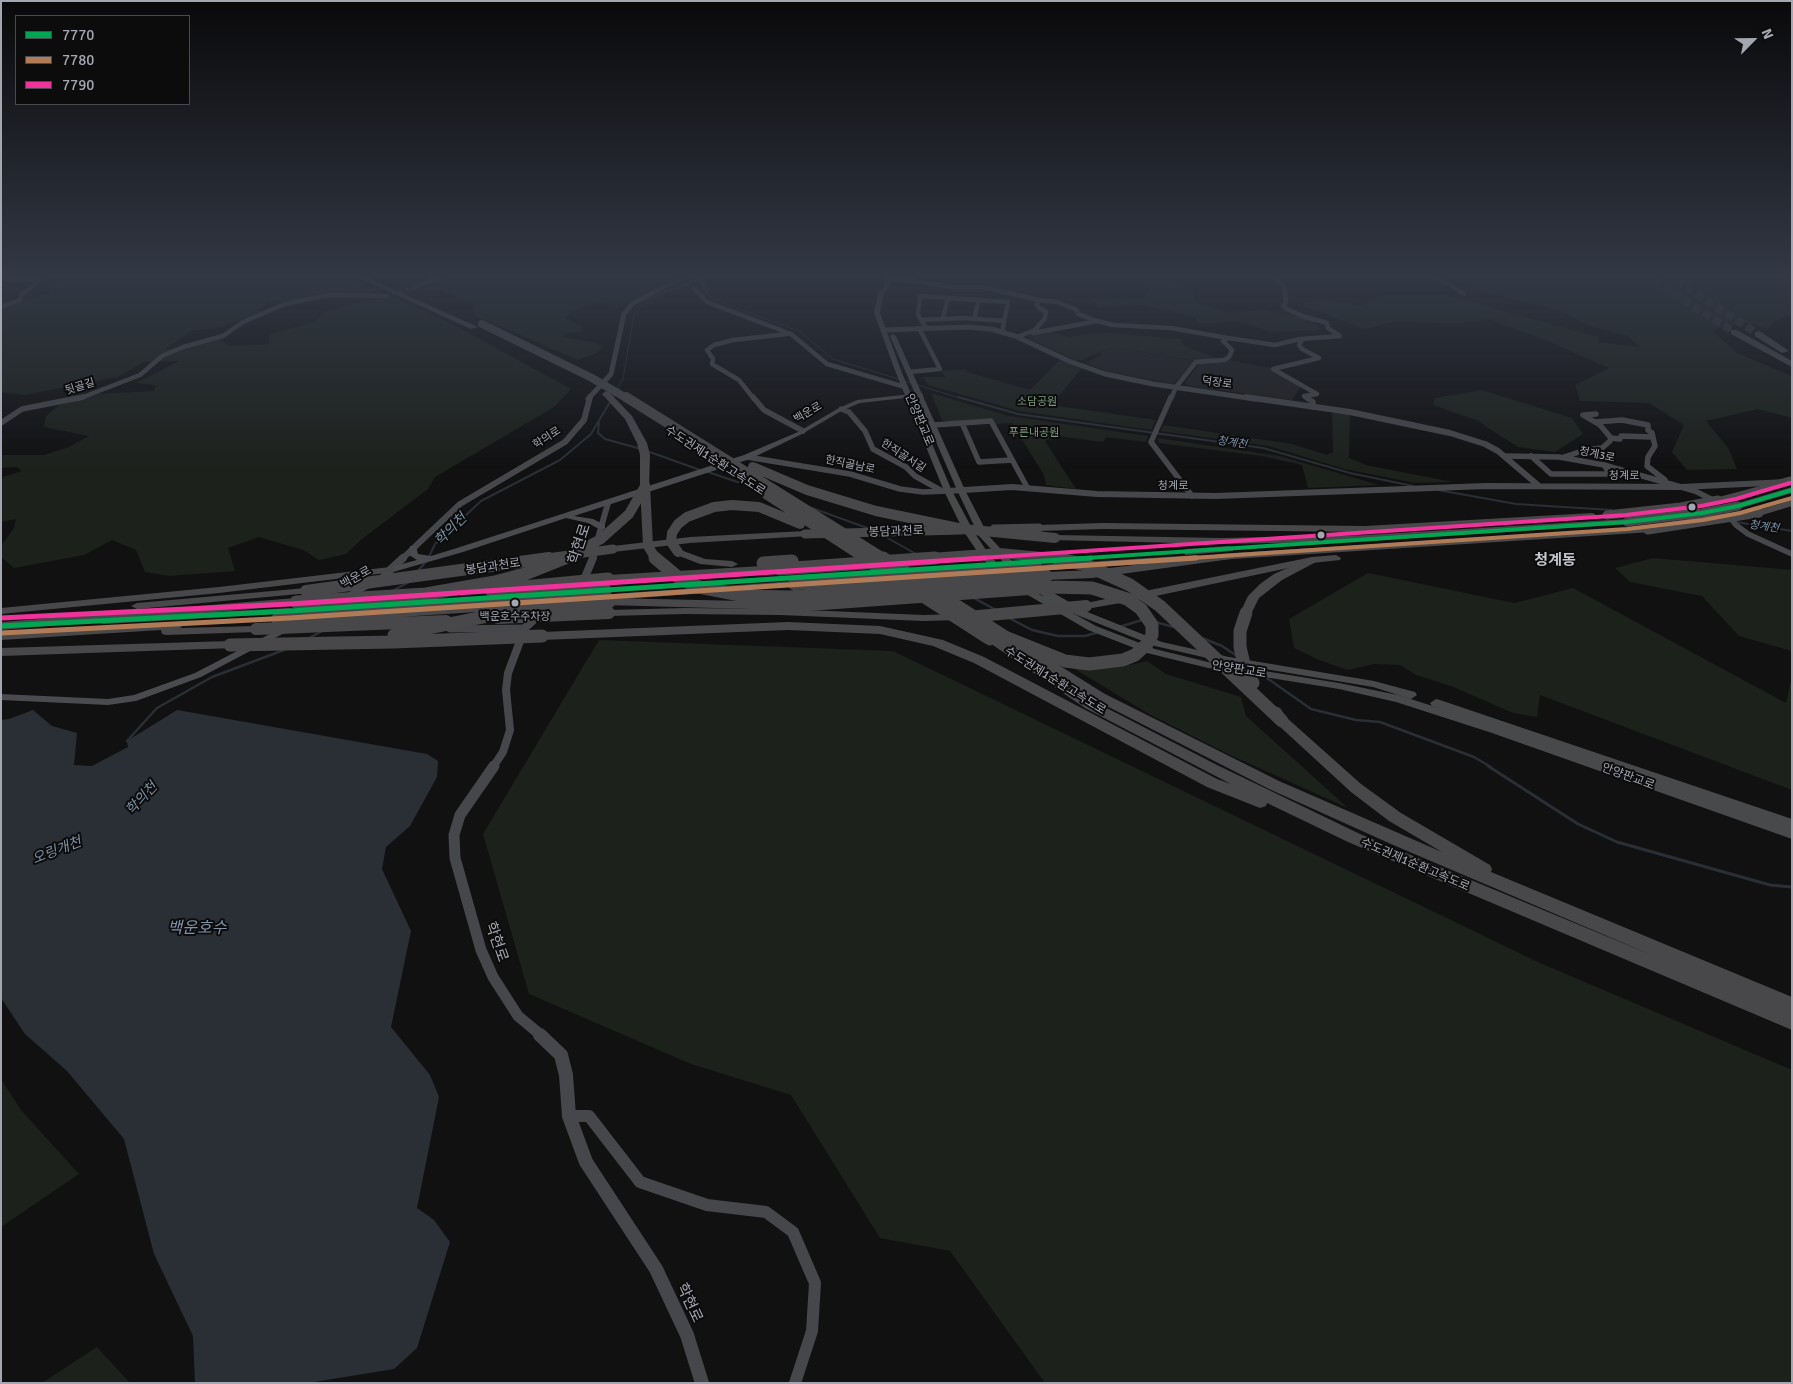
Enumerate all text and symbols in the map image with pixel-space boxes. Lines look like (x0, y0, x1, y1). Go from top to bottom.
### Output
legend (15, 15, 190, 105)
north arrow (1728, 15, 1778, 65)
text: 7770 (62, 26, 94, 44)
text: N (1758, 26, 1777, 42)
text: 7780 (62, 51, 94, 69)
text: 7790 (62, 76, 94, 94)
street label: 덕장로 (1201, 374, 1233, 392)
street label: 뒷골길 (64, 376, 96, 398)
street label: 안양판교로 (902, 392, 936, 448)
park label: 소담공원 (1017, 395, 1057, 409)
street label: 백운로 (792, 400, 824, 426)
street label: 수도권제1순환고속도로 (662, 423, 768, 499)
street label: 학의로 (531, 424, 563, 452)
park label: 푸른내공원 (1009, 426, 1059, 440)
water label: 청계천 (1216, 434, 1248, 452)
street label: 한직골서길 (878, 437, 928, 475)
street label: 청계3로 (1578, 445, 1616, 465)
street label: 한직골남로 (824, 453, 876, 477)
street label: 청계로 (1609, 469, 1639, 483)
street label: 청계로 (1158, 479, 1188, 493)
unlabelled marker (1687, 502, 1697, 512)
water label: 학의천 (431, 510, 471, 550)
water label: 청계천 (1748, 518, 1780, 536)
street label: 학현로 (565, 522, 595, 566)
street label: 봉담과천로 (868, 524, 924, 540)
unlabelled marker (1316, 530, 1326, 540)
district label: 청계동 (1534, 552, 1576, 570)
street label: 봉담과천로 (465, 556, 521, 578)
street label: 백운로 (338, 564, 374, 592)
marker: 백운호수주차장 (510, 598, 520, 608)
place label: 백운호수주차장 (480, 610, 550, 624)
street label: 수도권제1순환고속도로 (1002, 644, 1108, 718)
street label: 안양판교로 (1211, 659, 1267, 681)
street label: 안양판교로 (1600, 761, 1656, 793)
water label: 학의천 (123, 779, 161, 819)
water label: 오링개천 (30, 834, 84, 868)
street label: 수도권제1순환고속도로 (1358, 836, 1472, 894)
water label: 백운호수 (168, 919, 226, 939)
street label: 학현로 (481, 919, 511, 965)
street label: 학현로 (672, 1280, 706, 1326)

